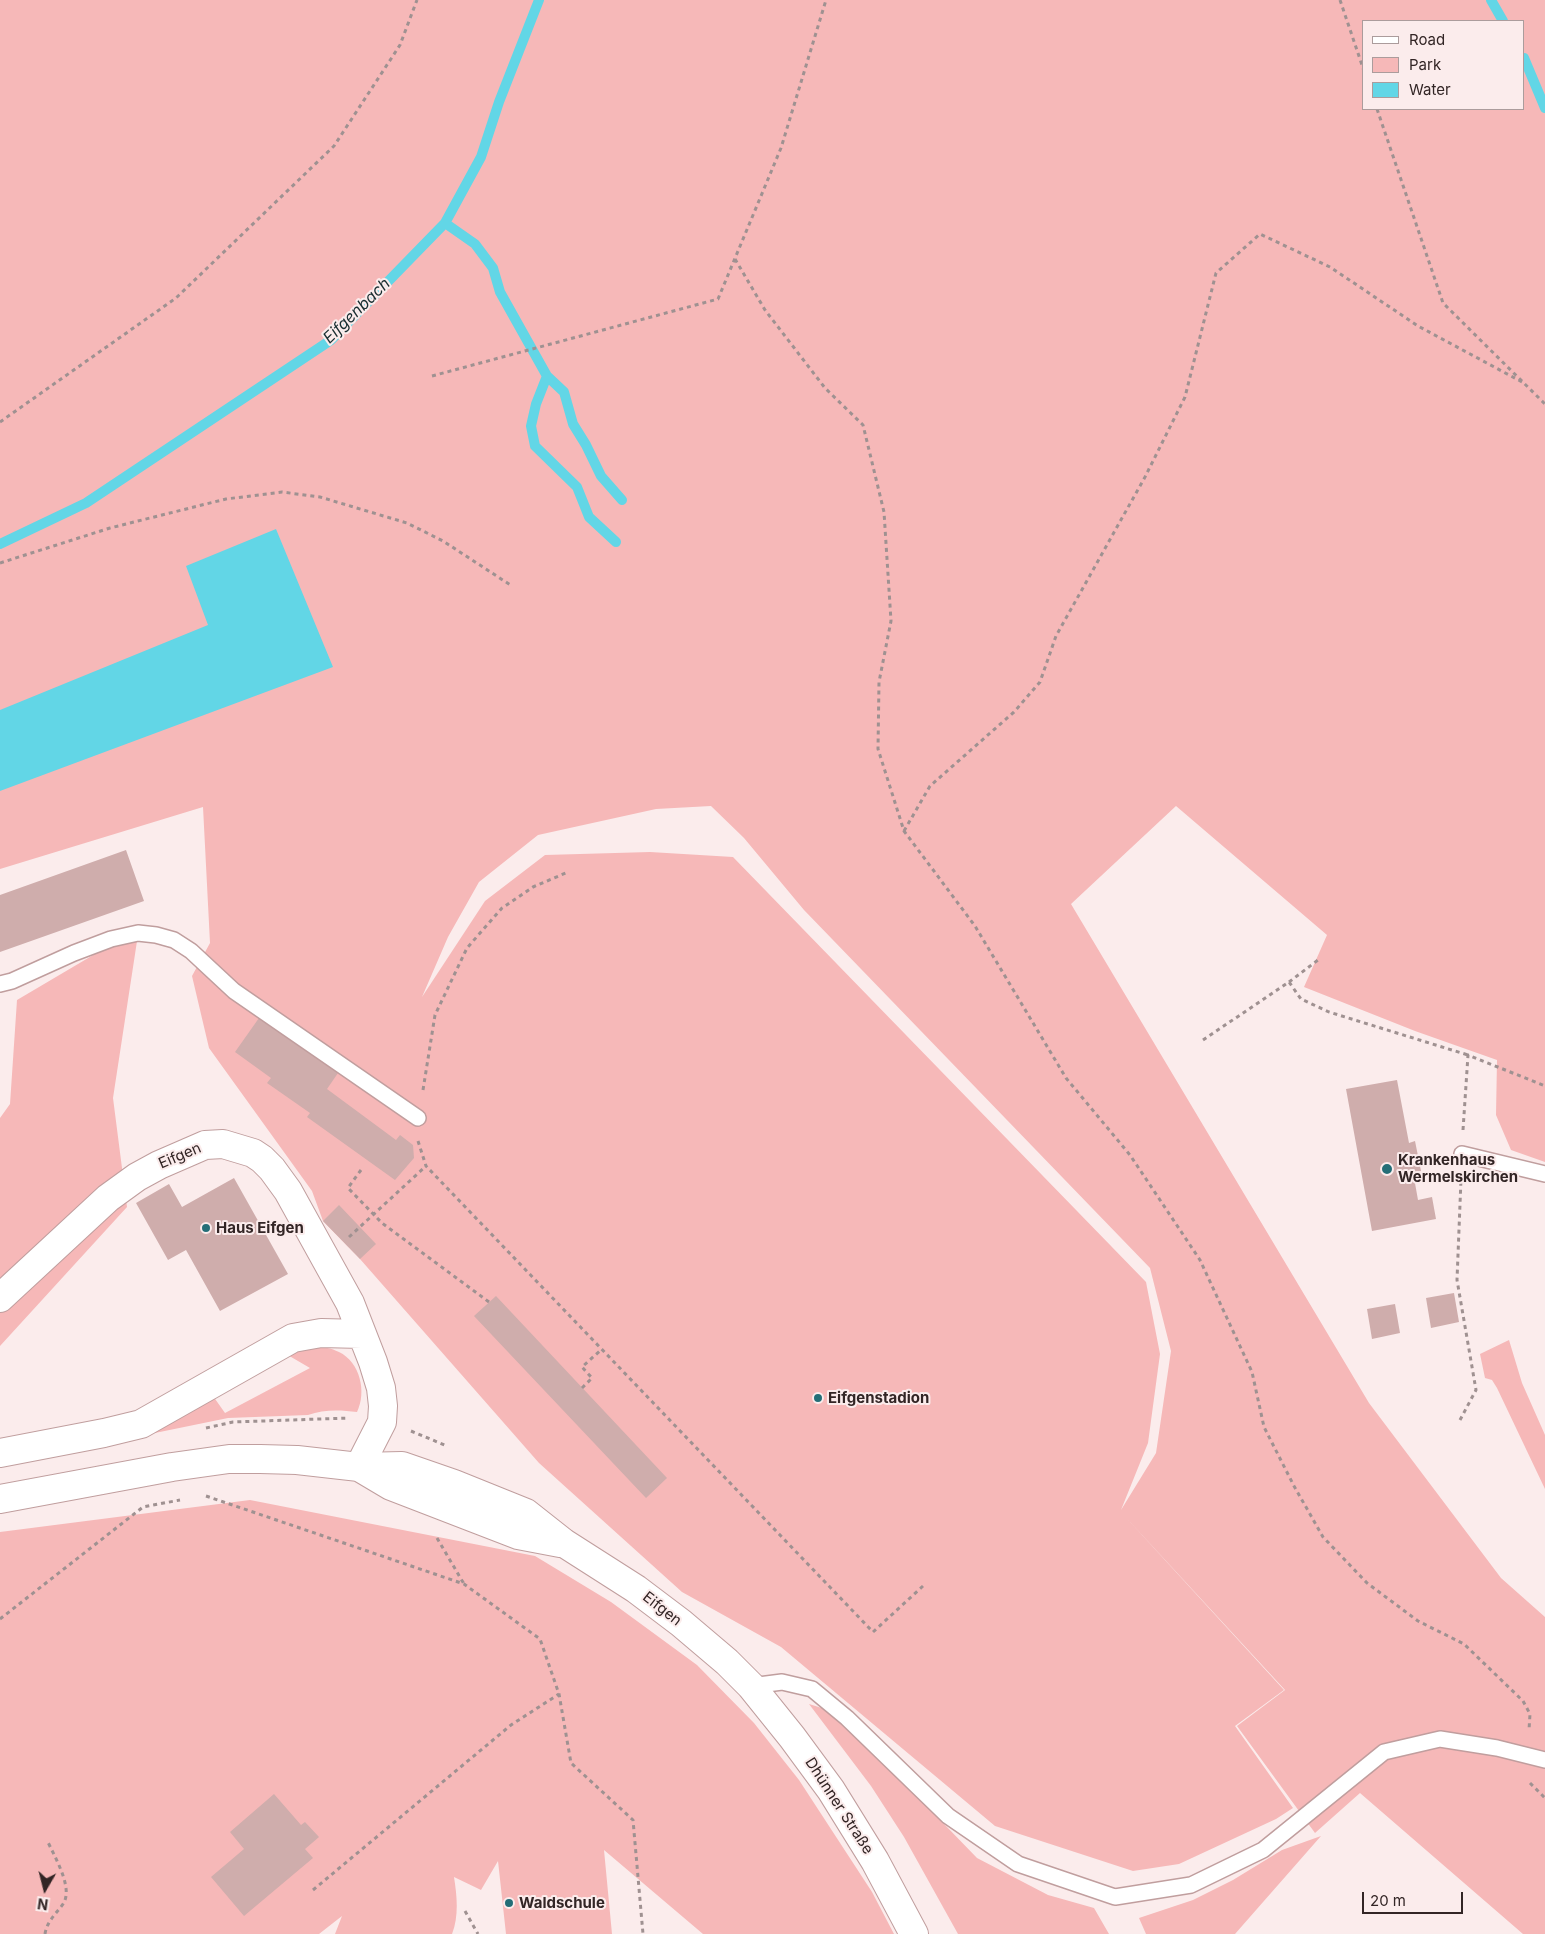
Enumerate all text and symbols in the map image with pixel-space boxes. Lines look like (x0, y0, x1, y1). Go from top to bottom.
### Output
legend (1362, 20, 1525, 110)
text: Road (1409, 30, 1445, 49)
text: Park (1409, 55, 1441, 74)
text: Water (1409, 80, 1451, 99)
water label: Eifgenbach (319, 274, 395, 348)
street label: Eifgen (156, 1139, 204, 1173)
place label: Krankenhaus Wermelskirchen (1398, 1151, 1518, 1186)
marker: Krankenhaus Wermelskirchen (1380, 1162, 1394, 1176)
place label: Haus Eifgen (216, 1219, 304, 1237)
marker: Haus Eifgen (200, 1222, 212, 1234)
place label: Eifgenstadion (828, 1389, 929, 1407)
marker: Eifgenstadion (812, 1392, 824, 1404)
street label: Eifgen (639, 1588, 685, 1630)
street label: Dhünner Straße (801, 1754, 877, 1858)
north arrow (20, 1864, 70, 1914)
scale bar (1365, 1882, 1466, 1914)
text: 20 m (1370, 1891, 1406, 1910)
place label: Waldschule (519, 1894, 605, 1912)
text: N (36, 1895, 49, 1914)
marker: Waldschule (503, 1897, 515, 1909)

